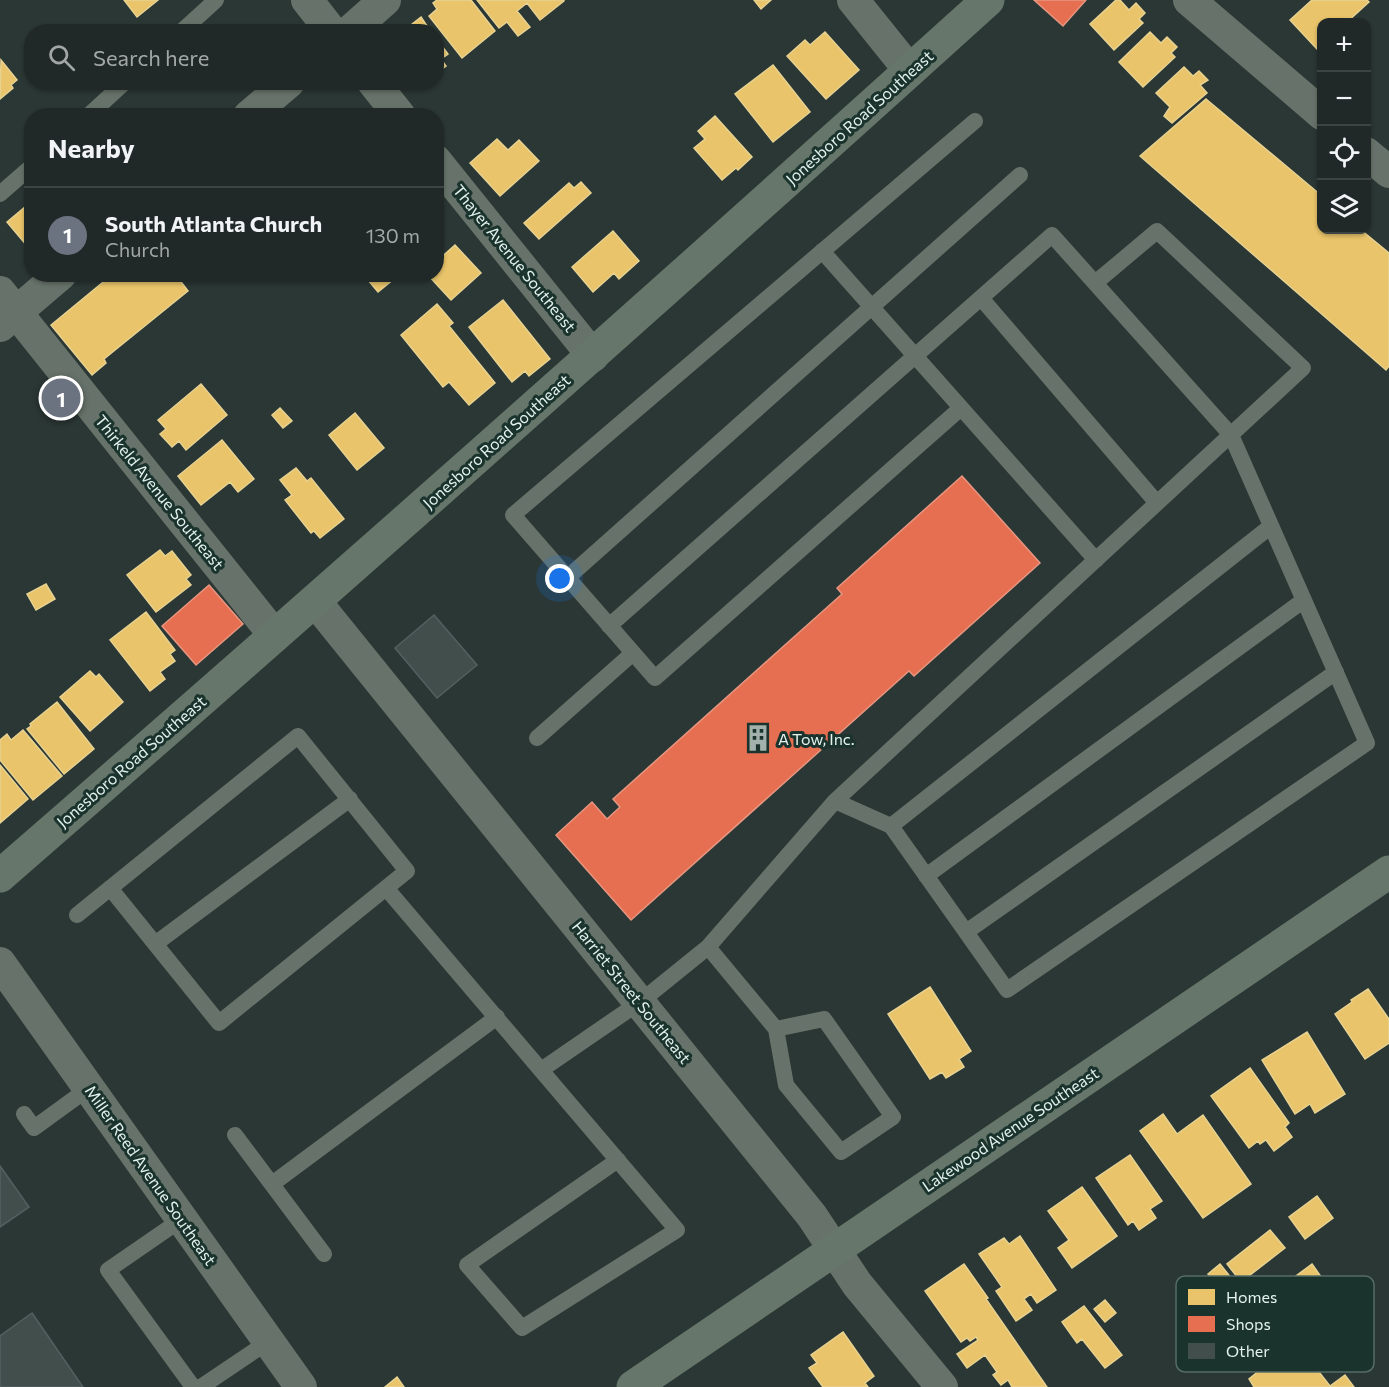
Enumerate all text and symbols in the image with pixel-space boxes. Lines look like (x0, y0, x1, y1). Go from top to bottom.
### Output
map controls (1317, 18, 1371, 234)
button: + (1317, 18, 1371, 72)
search box (24, 24, 444, 90)
icon: search (45, 41, 78, 74)
text: Search here (93, 44, 209, 71)
street label: Jonesboro Road Southeast (781, 46, 937, 188)
button: − (1317, 72, 1371, 126)
button: locate (1317, 126, 1371, 180)
text: Nearby (48, 132, 135, 163)
street label: Thayer Avenue Southeast (450, 180, 581, 336)
button: layers (1317, 180, 1371, 234)
text: South Atlanta Church (105, 210, 322, 237)
text: 1 (63, 223, 72, 247)
text: 130 m (366, 223, 420, 247)
text: Church (105, 237, 170, 261)
street label: Jonesboro Road Southeast (418, 370, 574, 512)
pin: 1 (42, 376, 80, 420)
street label: Thirkeld Avenue Southeast (92, 411, 229, 574)
your location (545, 564, 574, 593)
street label: Jonesboro Road Southeast (52, 691, 210, 831)
building icon: A Tow, Inc. (743, 723, 773, 753)
place label: A Tow, Inc. (778, 729, 855, 748)
street label: Harriet Street Southeast (569, 917, 696, 1067)
street label: Lakewood Avenue Southeast (918, 1063, 1102, 1195)
street label: Miller Reed Avenue Southeast (81, 1081, 221, 1269)
legend (1176, 1276, 1374, 1372)
text: Homes (1226, 1287, 1277, 1306)
text: Shops (1226, 1314, 1271, 1333)
text: Other (1226, 1341, 1270, 1360)

